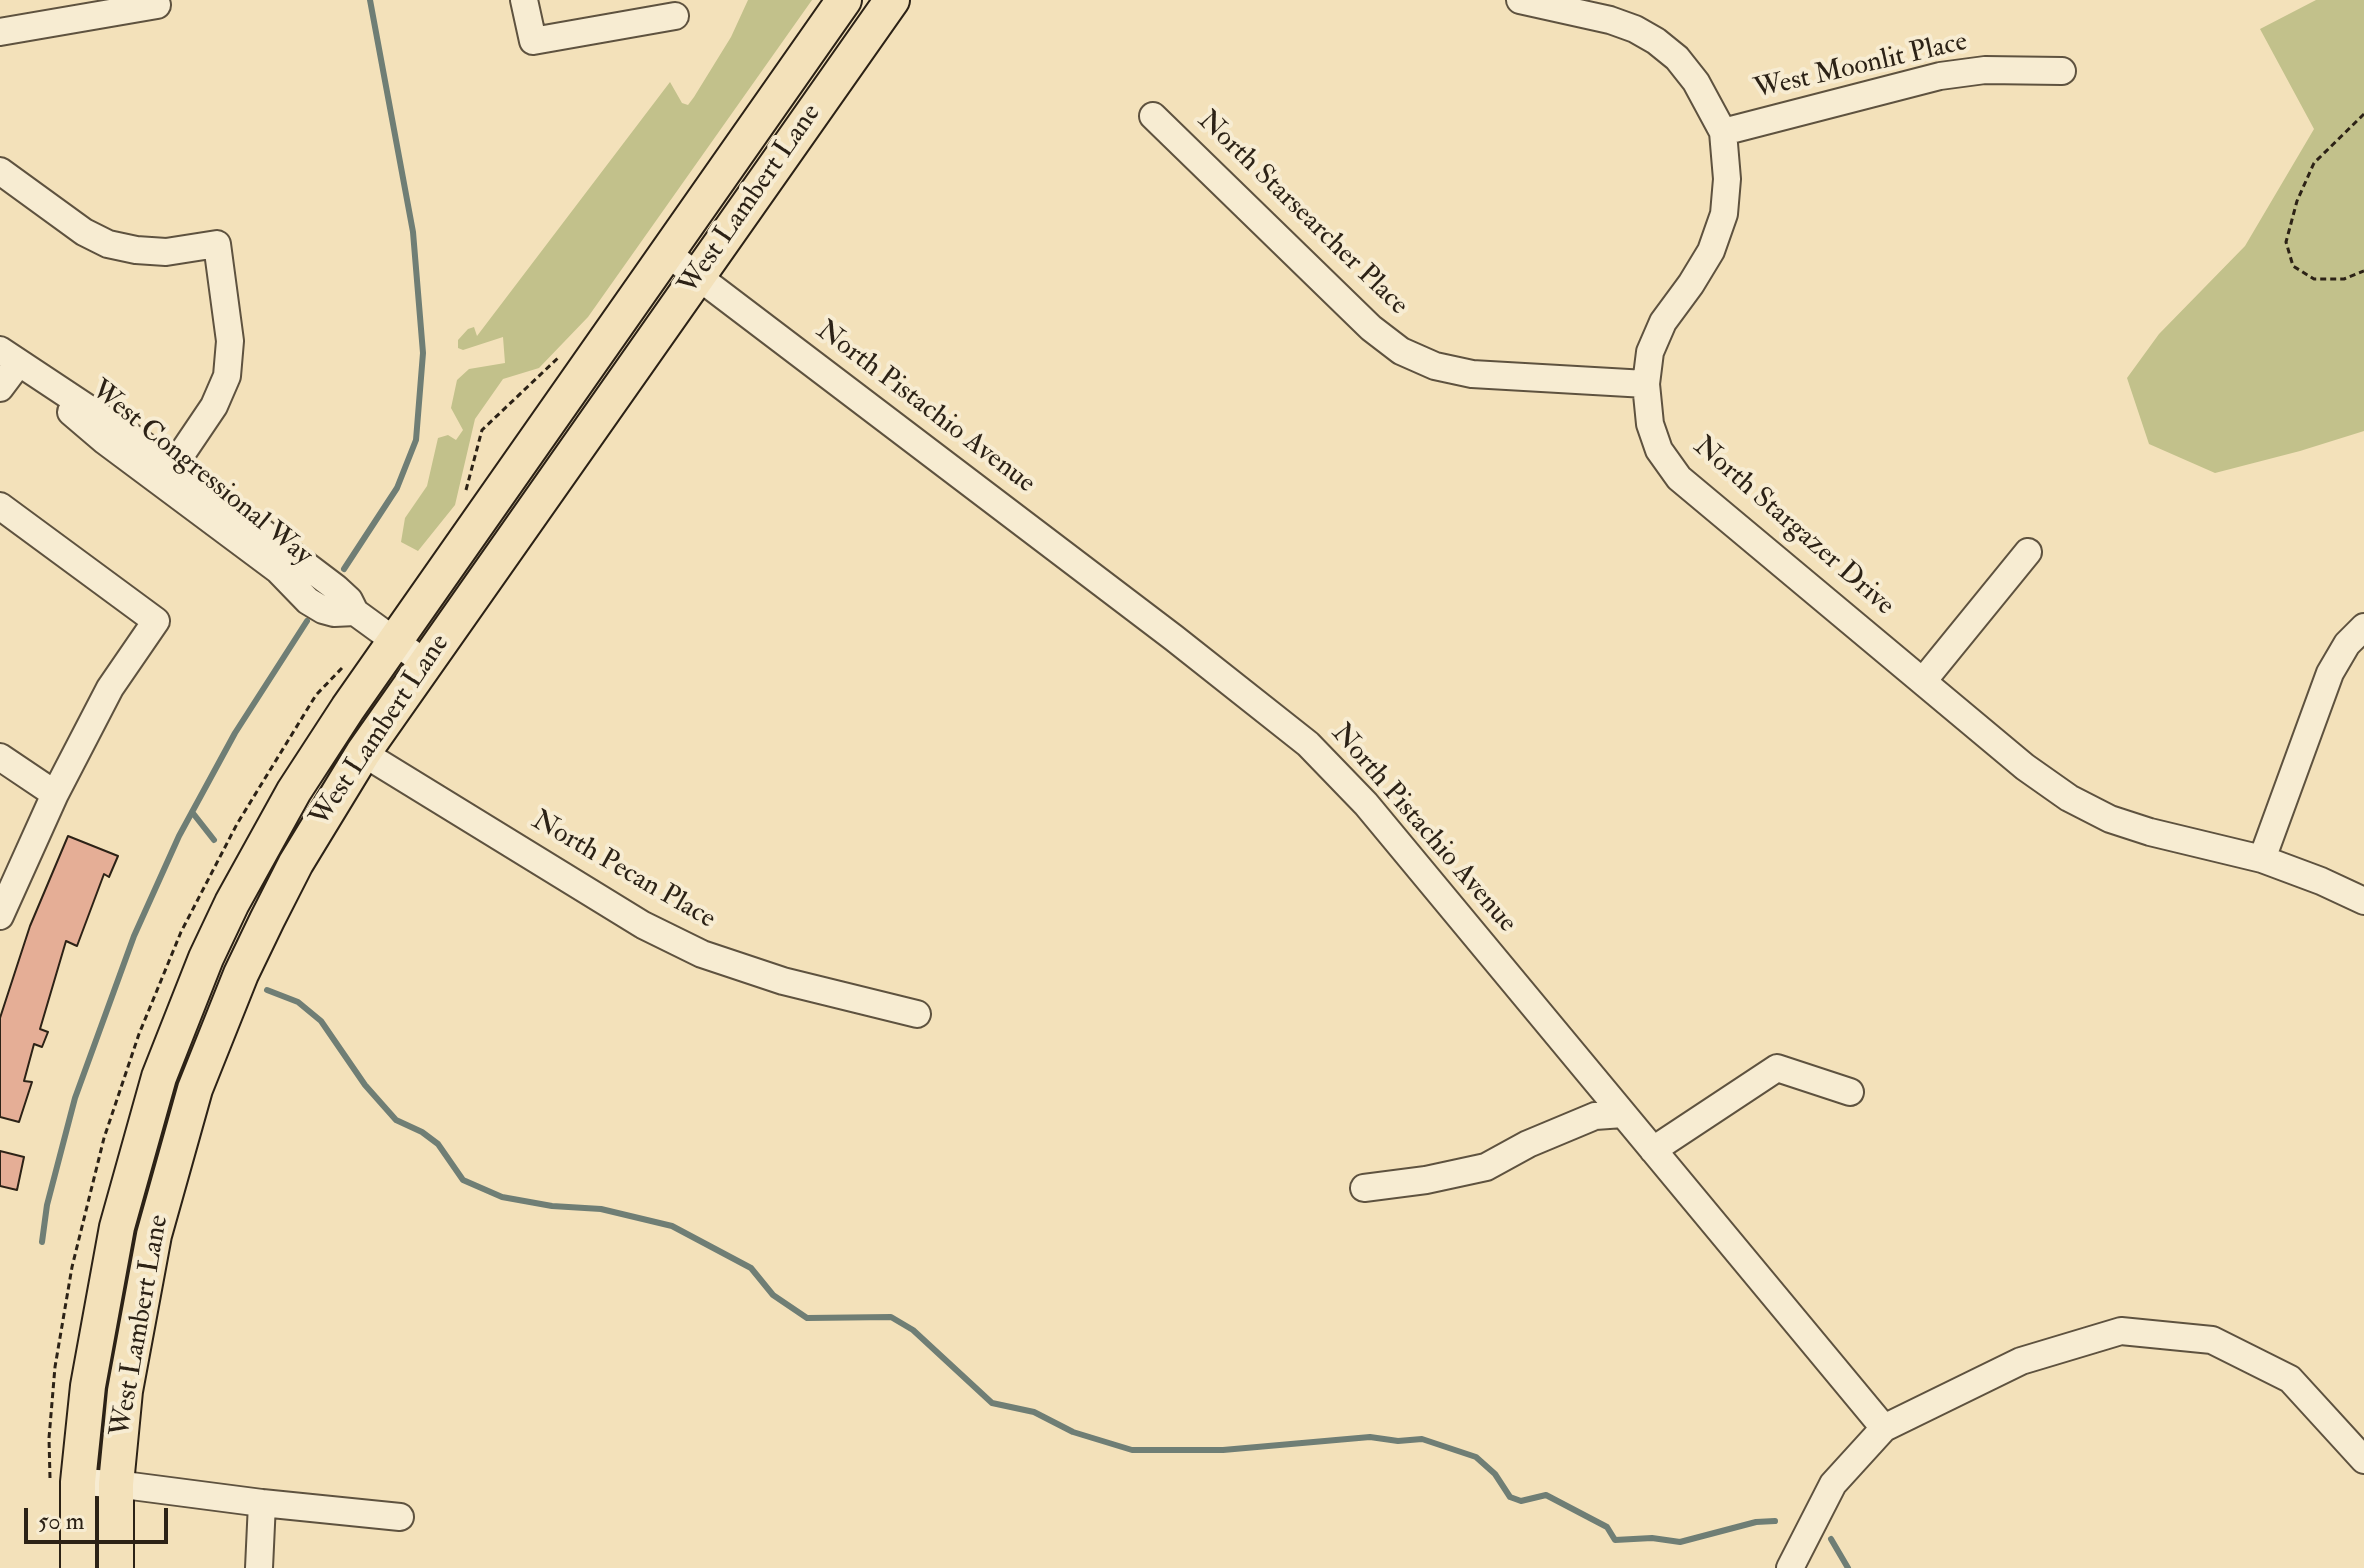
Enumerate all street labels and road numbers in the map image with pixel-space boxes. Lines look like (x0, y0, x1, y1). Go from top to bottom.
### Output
street label: West Moonlit Place (1751, 26, 1971, 108)
street label: West Lambert Lane (673, 98, 829, 302)
street label: North Starsearcher Place (1190, 105, 1414, 323)
street label: North Pistachio Avenue (809, 315, 1041, 501)
street label: West Congressional Way (84, 374, 318, 574)
street label: North Stargazer Drive (1686, 431, 1900, 623)
street label: West Lambert Lane (304, 629, 458, 833)
street label: North Pistachio Avenue (1323, 718, 1523, 940)
street label: North Pecan Place (525, 805, 721, 937)
street label: West Lambert Lane (105, 1213, 177, 1439)

